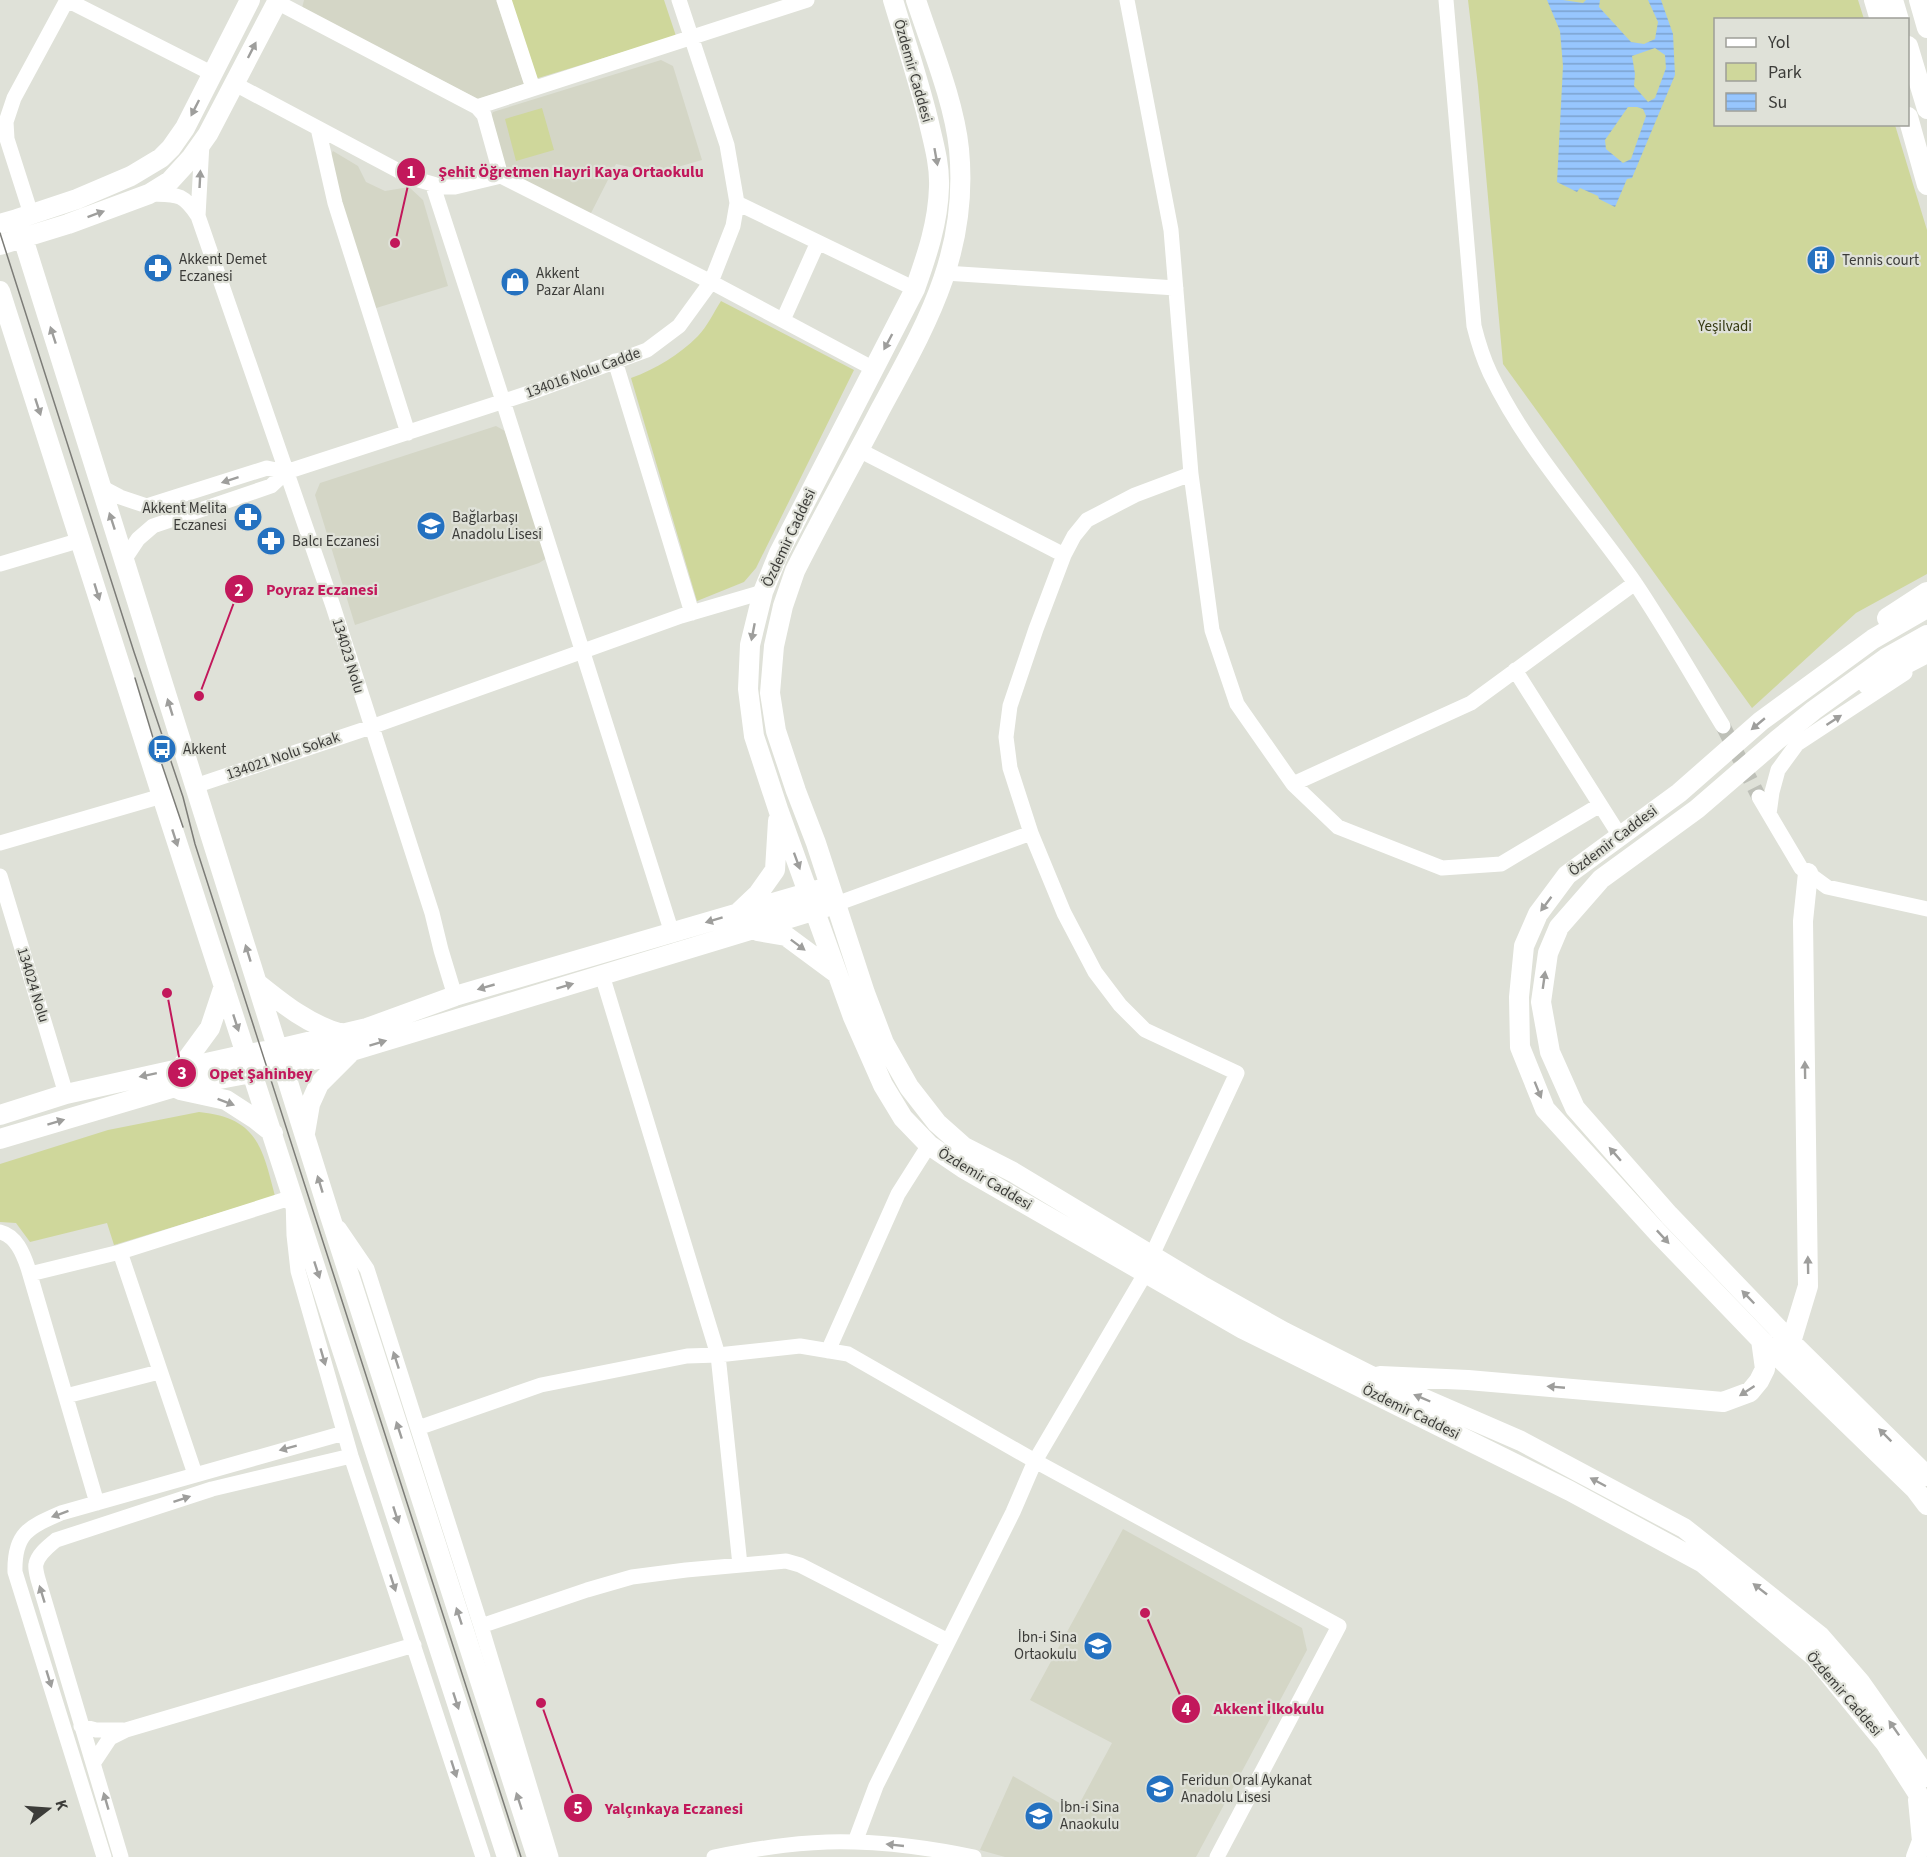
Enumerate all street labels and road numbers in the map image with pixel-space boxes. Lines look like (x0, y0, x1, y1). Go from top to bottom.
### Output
street label: Özdemir Caddesi (888, 17, 938, 125)
street label: 134016 Nolu Cadde (523, 342, 643, 404)
street label: Özdemir Caddesi (757, 485, 821, 591)
street label: 134023 Nolu (327, 616, 369, 696)
street label: 134021 Nolu Sokak (223, 727, 343, 785)
street label: Özdemir Caddesi (1564, 801, 1662, 881)
street label: 134024 Nolu (12, 945, 54, 1025)
street label: Özdemir Caddesi (934, 1143, 1036, 1215)
street label: Özdemir Caddesi (1359, 1379, 1463, 1445)
street label: Özdemir Caddesi (1801, 1647, 1887, 1741)

